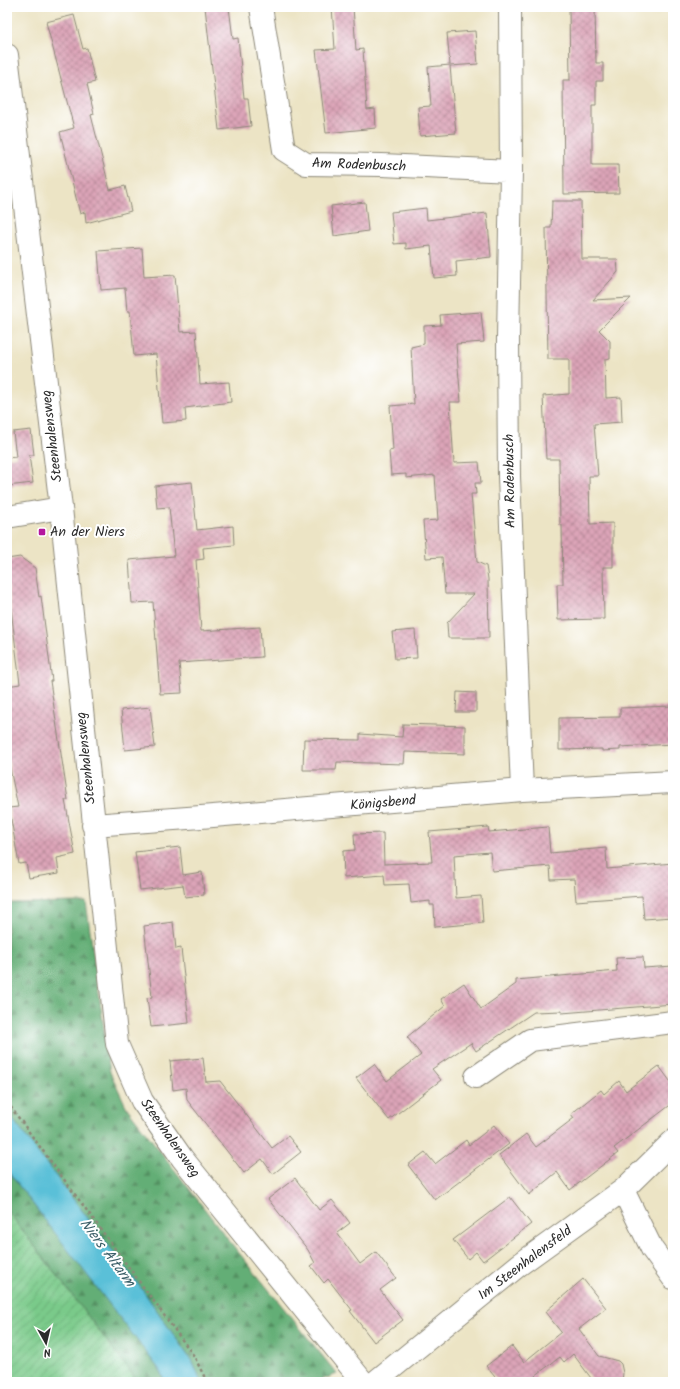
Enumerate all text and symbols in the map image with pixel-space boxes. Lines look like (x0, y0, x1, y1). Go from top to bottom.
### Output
street label: Am Rodenbusch (311, 152, 407, 178)
street label: Steenhalensweg (35, 389, 69, 483)
street label: Am Rodenbusch (498, 434, 522, 528)
place label: An der Niers (50, 521, 125, 543)
marker: An der Niers (37, 527, 47, 537)
street label: Steenhalensweg (70, 711, 102, 805)
street label: Königsbend (349, 789, 418, 817)
street label: Steenhalensweg (134, 1094, 206, 1182)
water label: Niers Altarm (73, 1214, 141, 1293)
street label: Im Steenhalensfeld (473, 1220, 578, 1306)
north arrow (26, 1323, 66, 1363)
text: N (43, 1343, 52, 1361)

